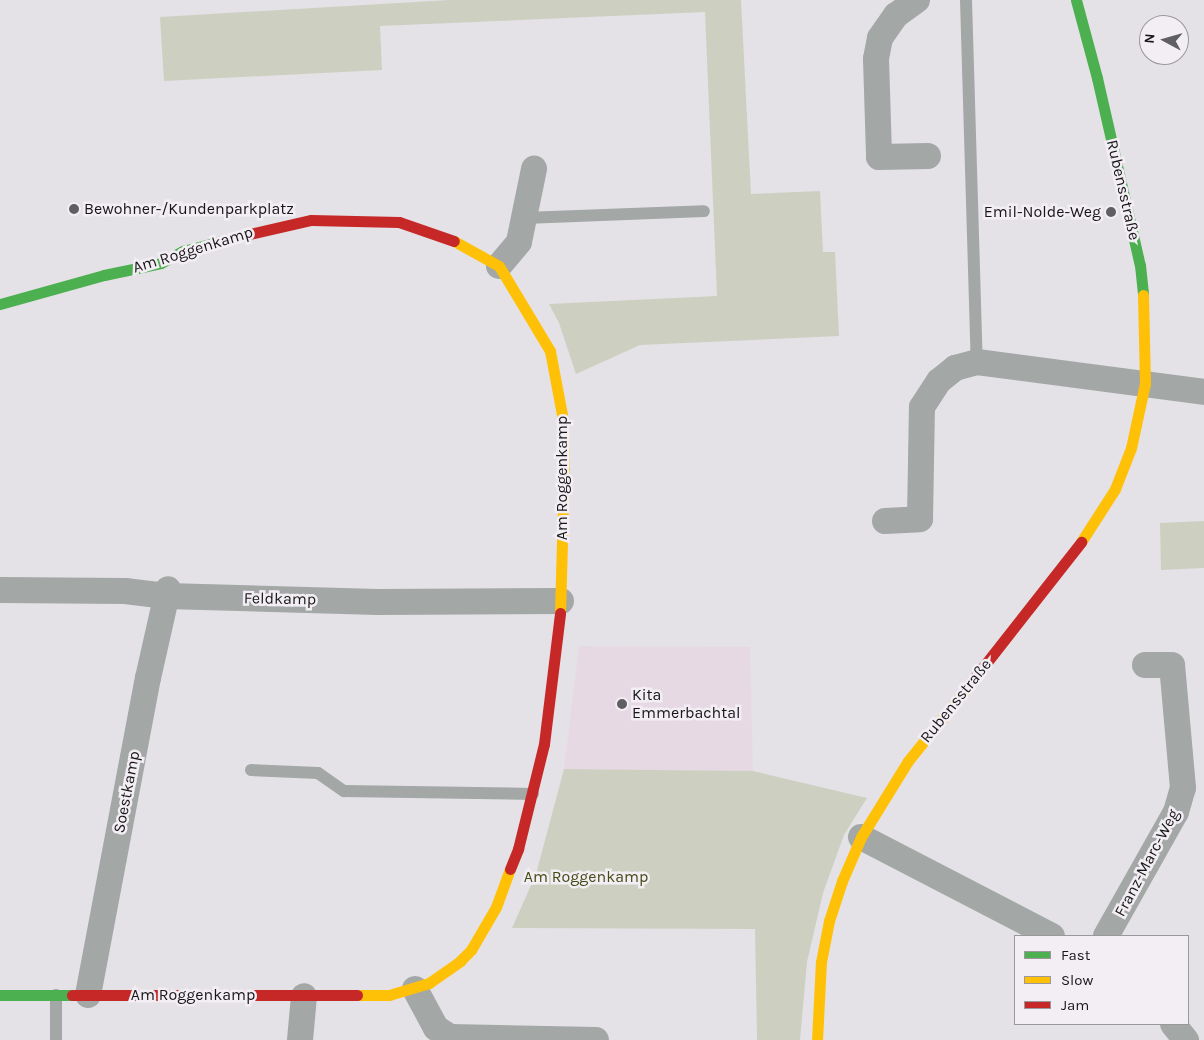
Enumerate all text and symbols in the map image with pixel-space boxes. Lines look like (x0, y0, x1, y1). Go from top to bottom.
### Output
north arrow (1139, 15, 1189, 65)
text: N (1141, 33, 1159, 44)
street label: Rubensstraße (1102, 138, 1144, 242)
place label: Bewohner-/Kundenparkplatz (84, 199, 294, 219)
place label: Emil-Nolde-Weg (984, 202, 1101, 222)
marker: Bewohner-/Kundenparkplatz (68, 203, 80, 215)
marker: Emil-Nolde-Weg (1105, 206, 1117, 218)
street label: Am Roggenkamp (131, 223, 255, 277)
street label: Am Roggenkamp (552, 416, 572, 540)
street label: Feldkamp (244, 589, 316, 609)
street label: Rubensstraße (916, 655, 996, 747)
place label: Kita Emmerbachtal (632, 685, 740, 723)
marker: Kita Emmerbachtal (616, 698, 628, 710)
street label: Soestkamp (110, 749, 144, 835)
street label: Franz-Marc-Weg (1111, 806, 1183, 920)
park label: Am Roggenkamp (524, 867, 648, 887)
legend (1014, 935, 1189, 1025)
text: Fast (1061, 946, 1090, 964)
text: Slow (1061, 971, 1093, 989)
street label: Am Roggenkamp (131, 985, 255, 1005)
text: Jam (1061, 996, 1089, 1014)

